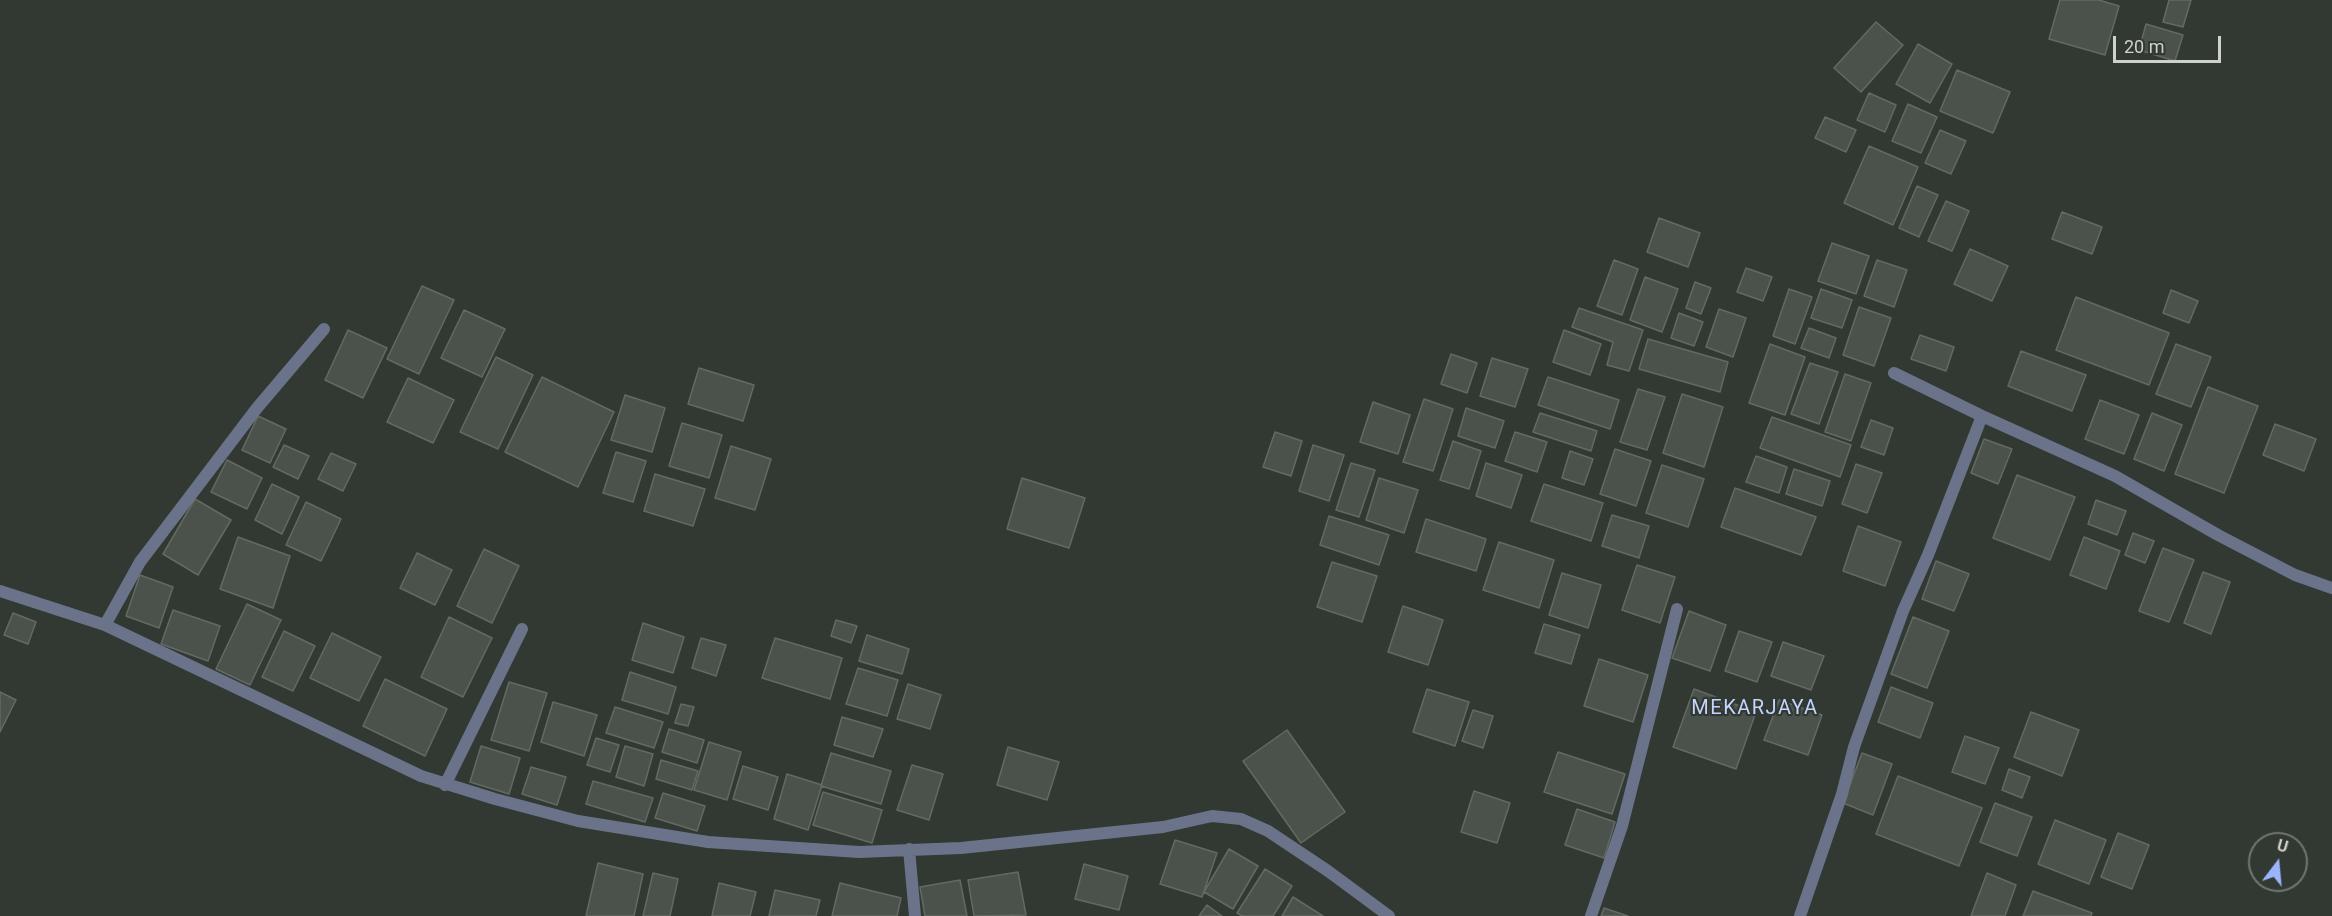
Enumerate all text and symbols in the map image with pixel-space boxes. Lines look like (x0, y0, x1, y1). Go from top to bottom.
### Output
scale bar (2116, 24, 2224, 62)
text: 20 m (2124, 36, 2164, 57)
district label: MEKARJAYA (1691, 697, 1819, 721)
north arrow (2248, 832, 2308, 892)
text: U (2275, 836, 2290, 857)

